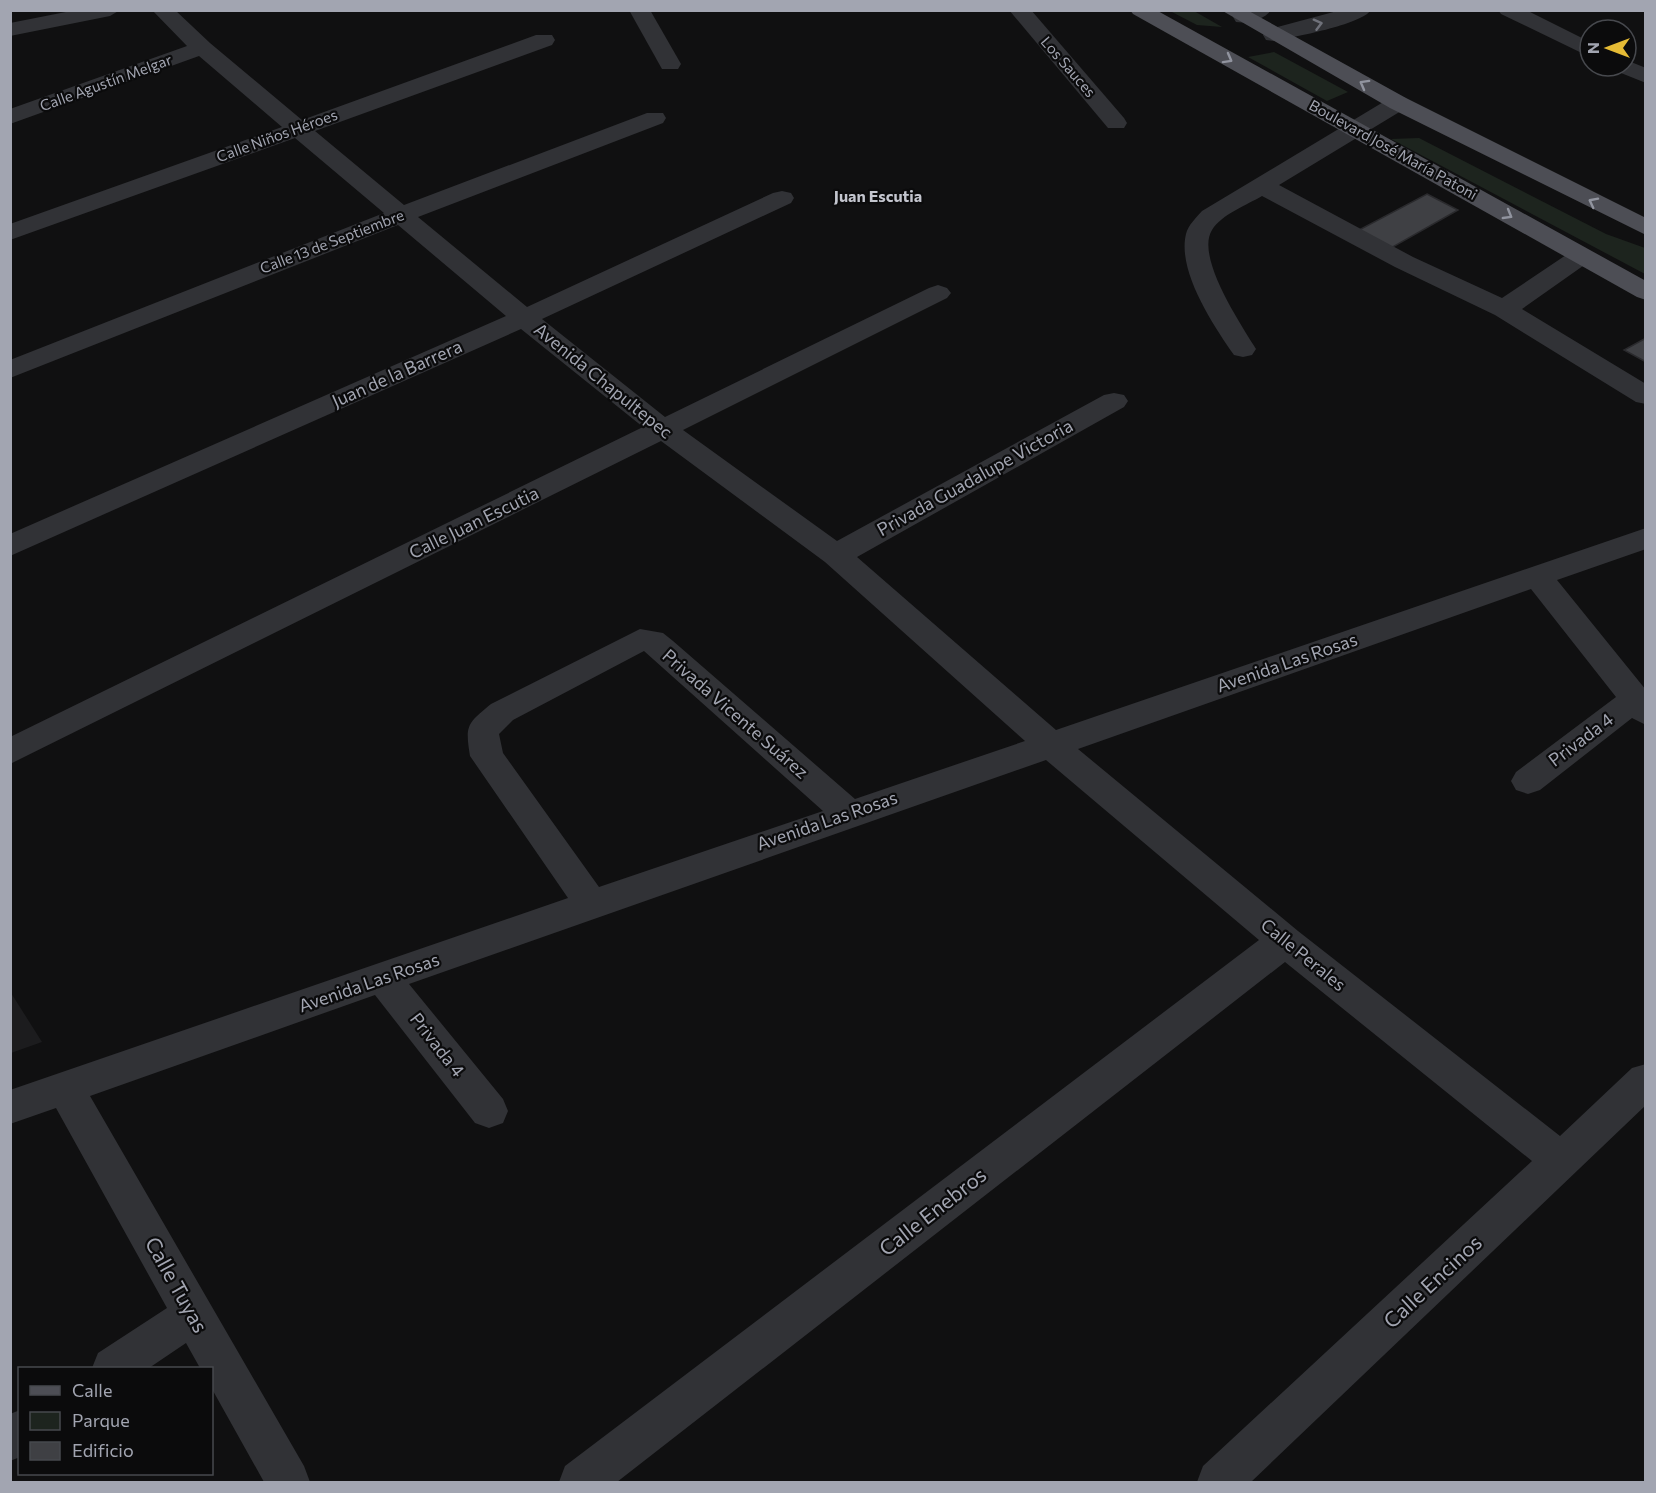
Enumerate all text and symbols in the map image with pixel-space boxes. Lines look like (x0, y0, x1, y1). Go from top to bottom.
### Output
north arrow (1578, 18, 1638, 78)
one-way arrow (1313, 19, 1323, 32)
street label: Los Sauces (1038, 32, 1100, 100)
text: N (1583, 42, 1602, 54)
street label: Calle Agustín Melgar (37, 50, 174, 114)
one-way arrow (1222, 52, 1232, 63)
one-way arrow (1360, 80, 1370, 91)
street label: Boulevard José María Patoni (1306, 95, 1481, 203)
street label: Calle Niños Héroes (214, 105, 340, 165)
district label: Juan Escutia (834, 186, 922, 205)
one-way arrow (1589, 198, 1600, 209)
street label: Calle 13 de Septiembre (257, 205, 406, 277)
one-way arrow (1502, 208, 1512, 219)
street label: Avenida Chapultepec (530, 318, 677, 443)
street label: Juan de la Barrera (328, 335, 465, 412)
street label: Privada Guadalupe Victoria (873, 414, 1076, 540)
street label: Calle Juan Escutia (405, 481, 542, 563)
street label: Avenida Las Rosas (1213, 628, 1360, 696)
street label: Privada Vicente Suárez (658, 644, 813, 783)
street label: Privada 4 (1544, 708, 1617, 771)
street label: Avenida Las Rosas (753, 786, 900, 854)
street label: Calle Perales (1257, 913, 1351, 995)
street label: Avenida Las Rosas (295, 948, 442, 1016)
street label: Privada 4 (406, 1008, 470, 1081)
street label: Calle Enebros (874, 1161, 991, 1260)
street label: Calle Encinos (1378, 1229, 1486, 1333)
street label: Calle Tuyas (141, 1232, 214, 1337)
legend (18, 1367, 213, 1475)
text: Calle (72, 1379, 112, 1401)
text: Parque (72, 1409, 130, 1431)
text: Edificio (72, 1439, 134, 1461)

